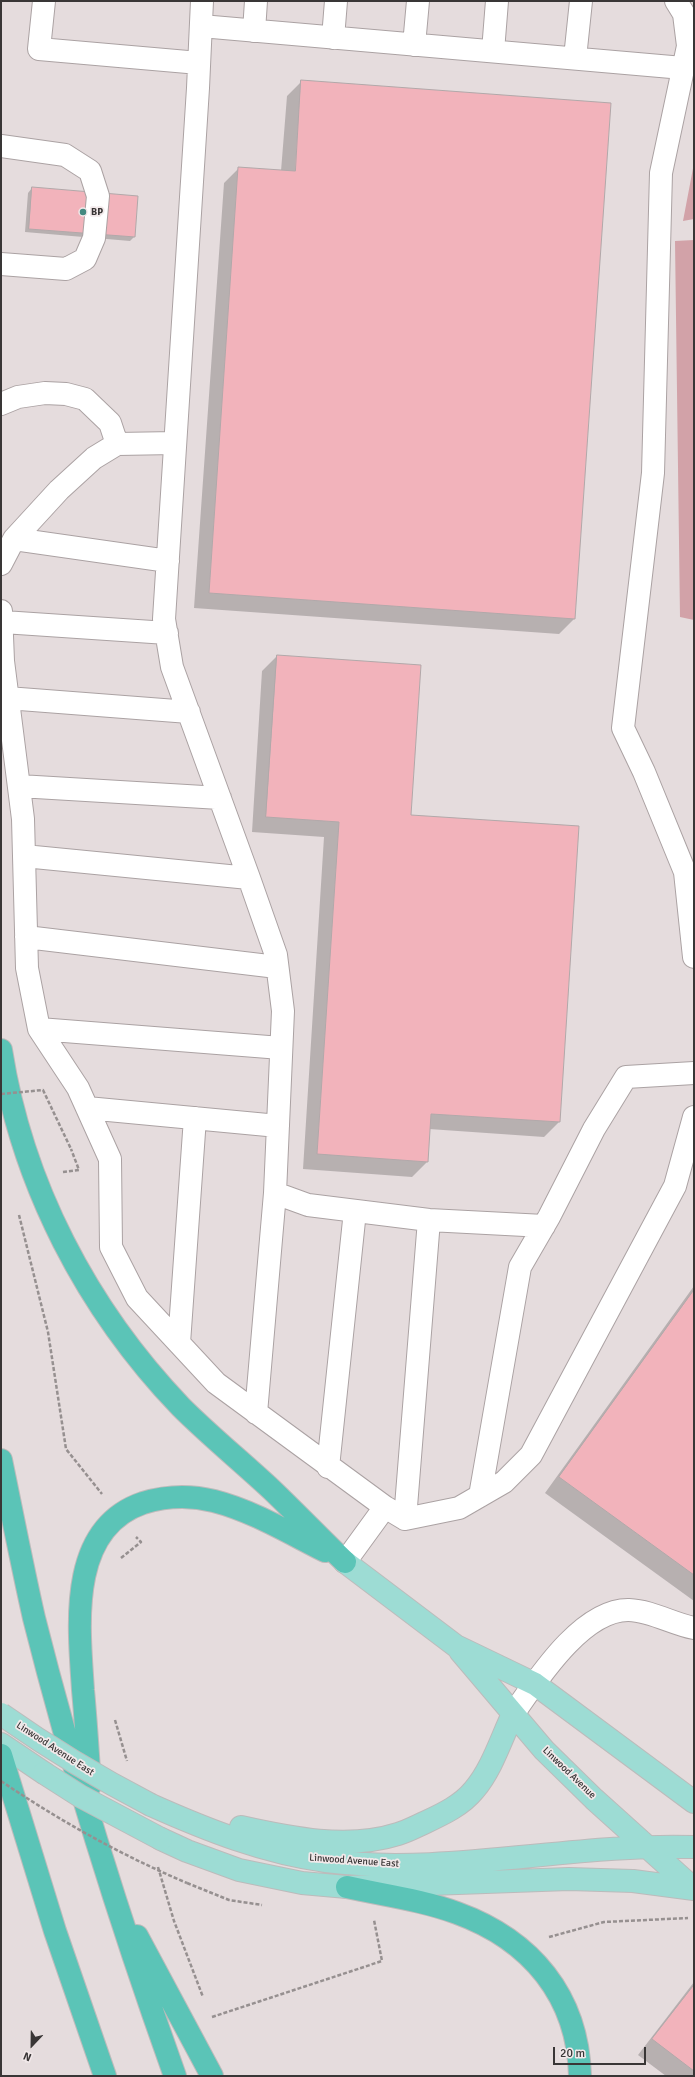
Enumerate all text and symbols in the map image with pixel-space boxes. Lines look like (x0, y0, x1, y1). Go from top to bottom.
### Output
place label: BP (91, 206, 103, 218)
marker: BP (78, 207, 88, 217)
street label: Linwood Avenue East (14, 1719, 96, 1779)
street label: Linwood Avenue (540, 1745, 598, 1801)
street label: Linwood Avenue East (309, 1852, 399, 1870)
north arrow (12, 2025, 52, 2065)
scale bar (555, 2039, 648, 2065)
text: 20 m (560, 2046, 585, 2061)
text: N (21, 2049, 33, 2064)

